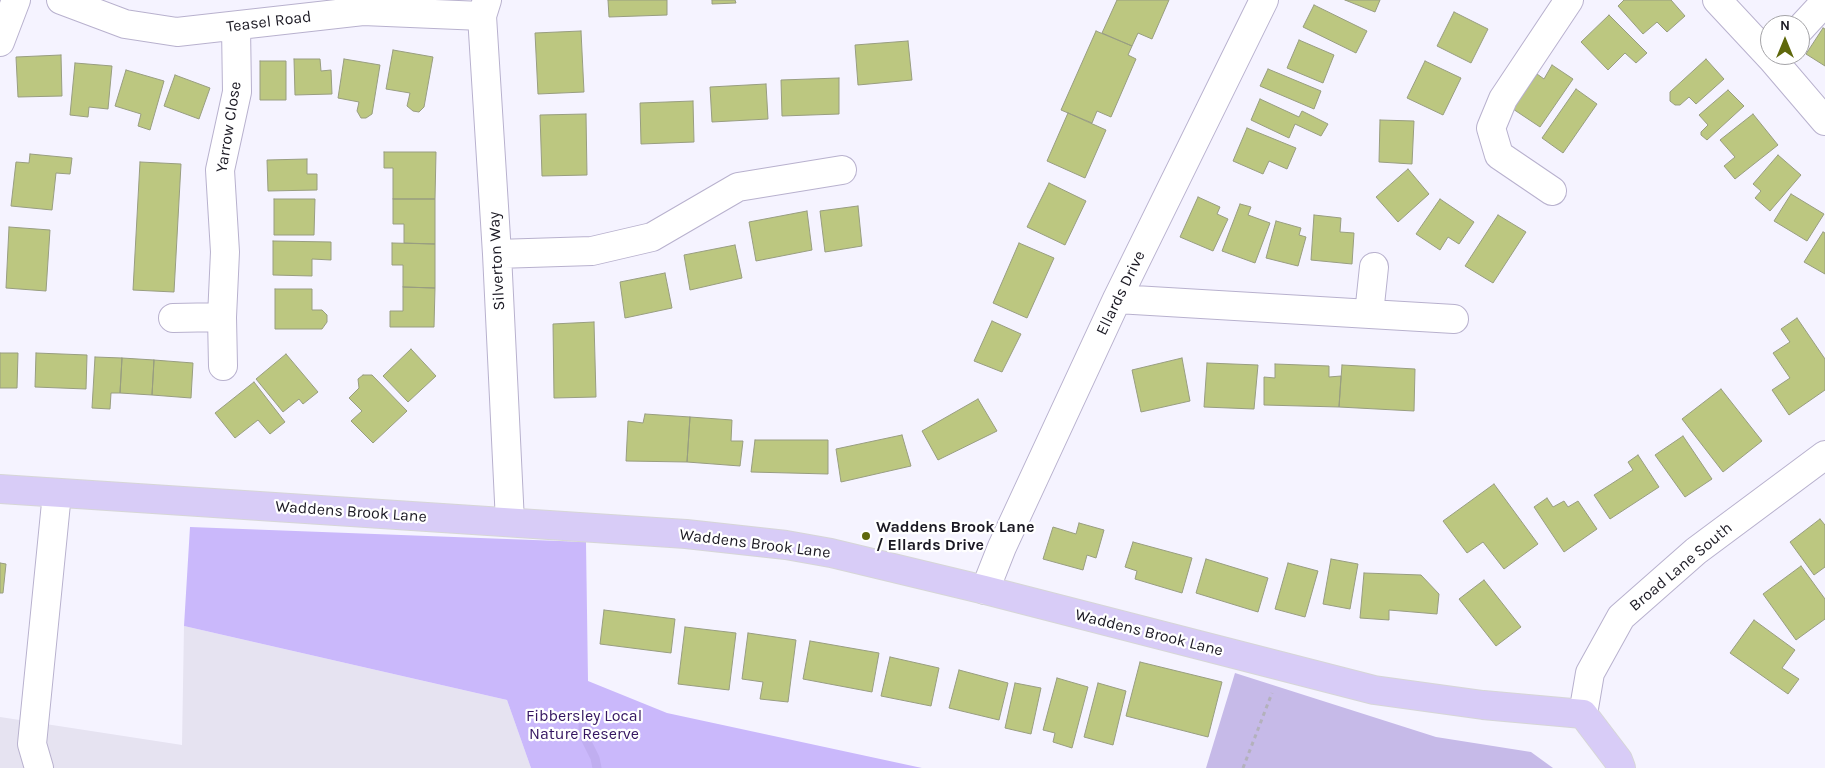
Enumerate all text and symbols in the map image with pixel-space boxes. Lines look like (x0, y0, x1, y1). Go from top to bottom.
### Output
street label: Teasel Road (225, 7, 313, 37)
north arrow (1760, 15, 1810, 65)
text: N (1780, 17, 1790, 34)
street label: Yarrow Close (212, 80, 246, 174)
street label: Silverton Way (485, 211, 509, 311)
street label: Ellards Drive (1092, 248, 1150, 338)
street label: Waddens Brook Lane (275, 497, 427, 527)
place label: Waddens Brook Lane / Ellards Drive (876, 517, 1034, 555)
street label: Broad Lane South (1626, 518, 1736, 616)
street label: Waddens Brook Lane (678, 525, 832, 563)
marker: Waddens Brook Lane / Ellards Drive (860, 530, 872, 542)
street label: Waddens Brook Lane (1073, 605, 1225, 661)
park label: Fibbersley Local Nature Reserve (526, 706, 642, 744)

